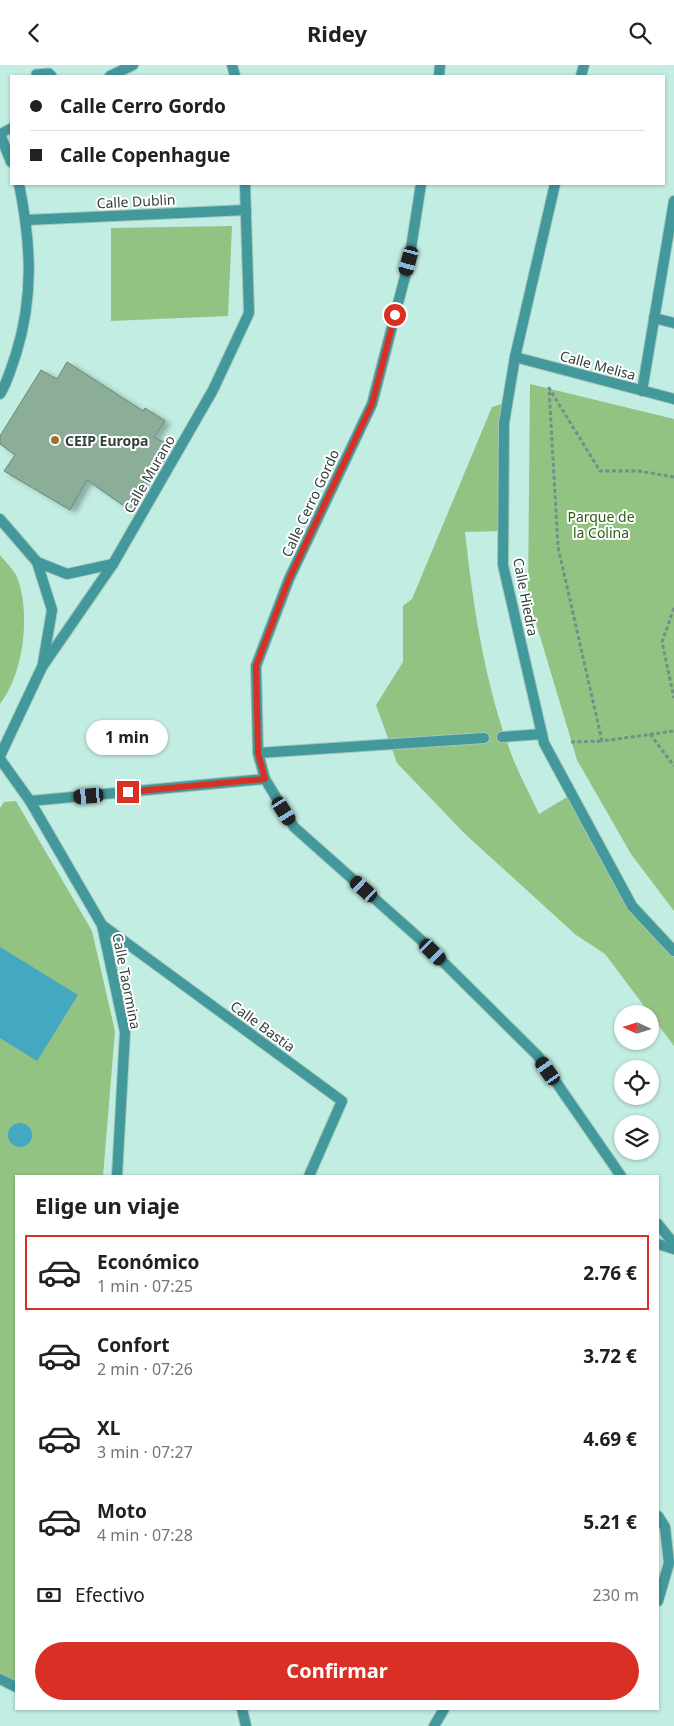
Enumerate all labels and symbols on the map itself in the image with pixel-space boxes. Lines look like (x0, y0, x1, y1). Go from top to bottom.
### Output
street label: Calle Dublin (96, 189, 176, 213)
car (397, 245, 420, 277)
route start (384, 304, 406, 326)
street label: Calle Melisa (558, 346, 638, 384)
place label: CEIP Europa (65, 431, 149, 450)
street label: Calle Murano (119, 431, 179, 517)
marker: CEIP Europa (49, 434, 61, 446)
street label: Calle Cerro Gordo (277, 446, 343, 560)
park label: Parque de la Colina (567, 507, 635, 542)
street label: Calle Hiedra (509, 556, 543, 638)
callout: 1 min (87, 719, 169, 755)
route end (117, 781, 139, 803)
car (73, 787, 104, 805)
car (269, 794, 298, 828)
car (347, 873, 380, 905)
street label: Calle Taormina (108, 931, 146, 1031)
car (417, 936, 448, 968)
street label: Calle Bastia (227, 996, 299, 1056)
north arrow (614, 1005, 659, 1050)
car (533, 1054, 562, 1088)

